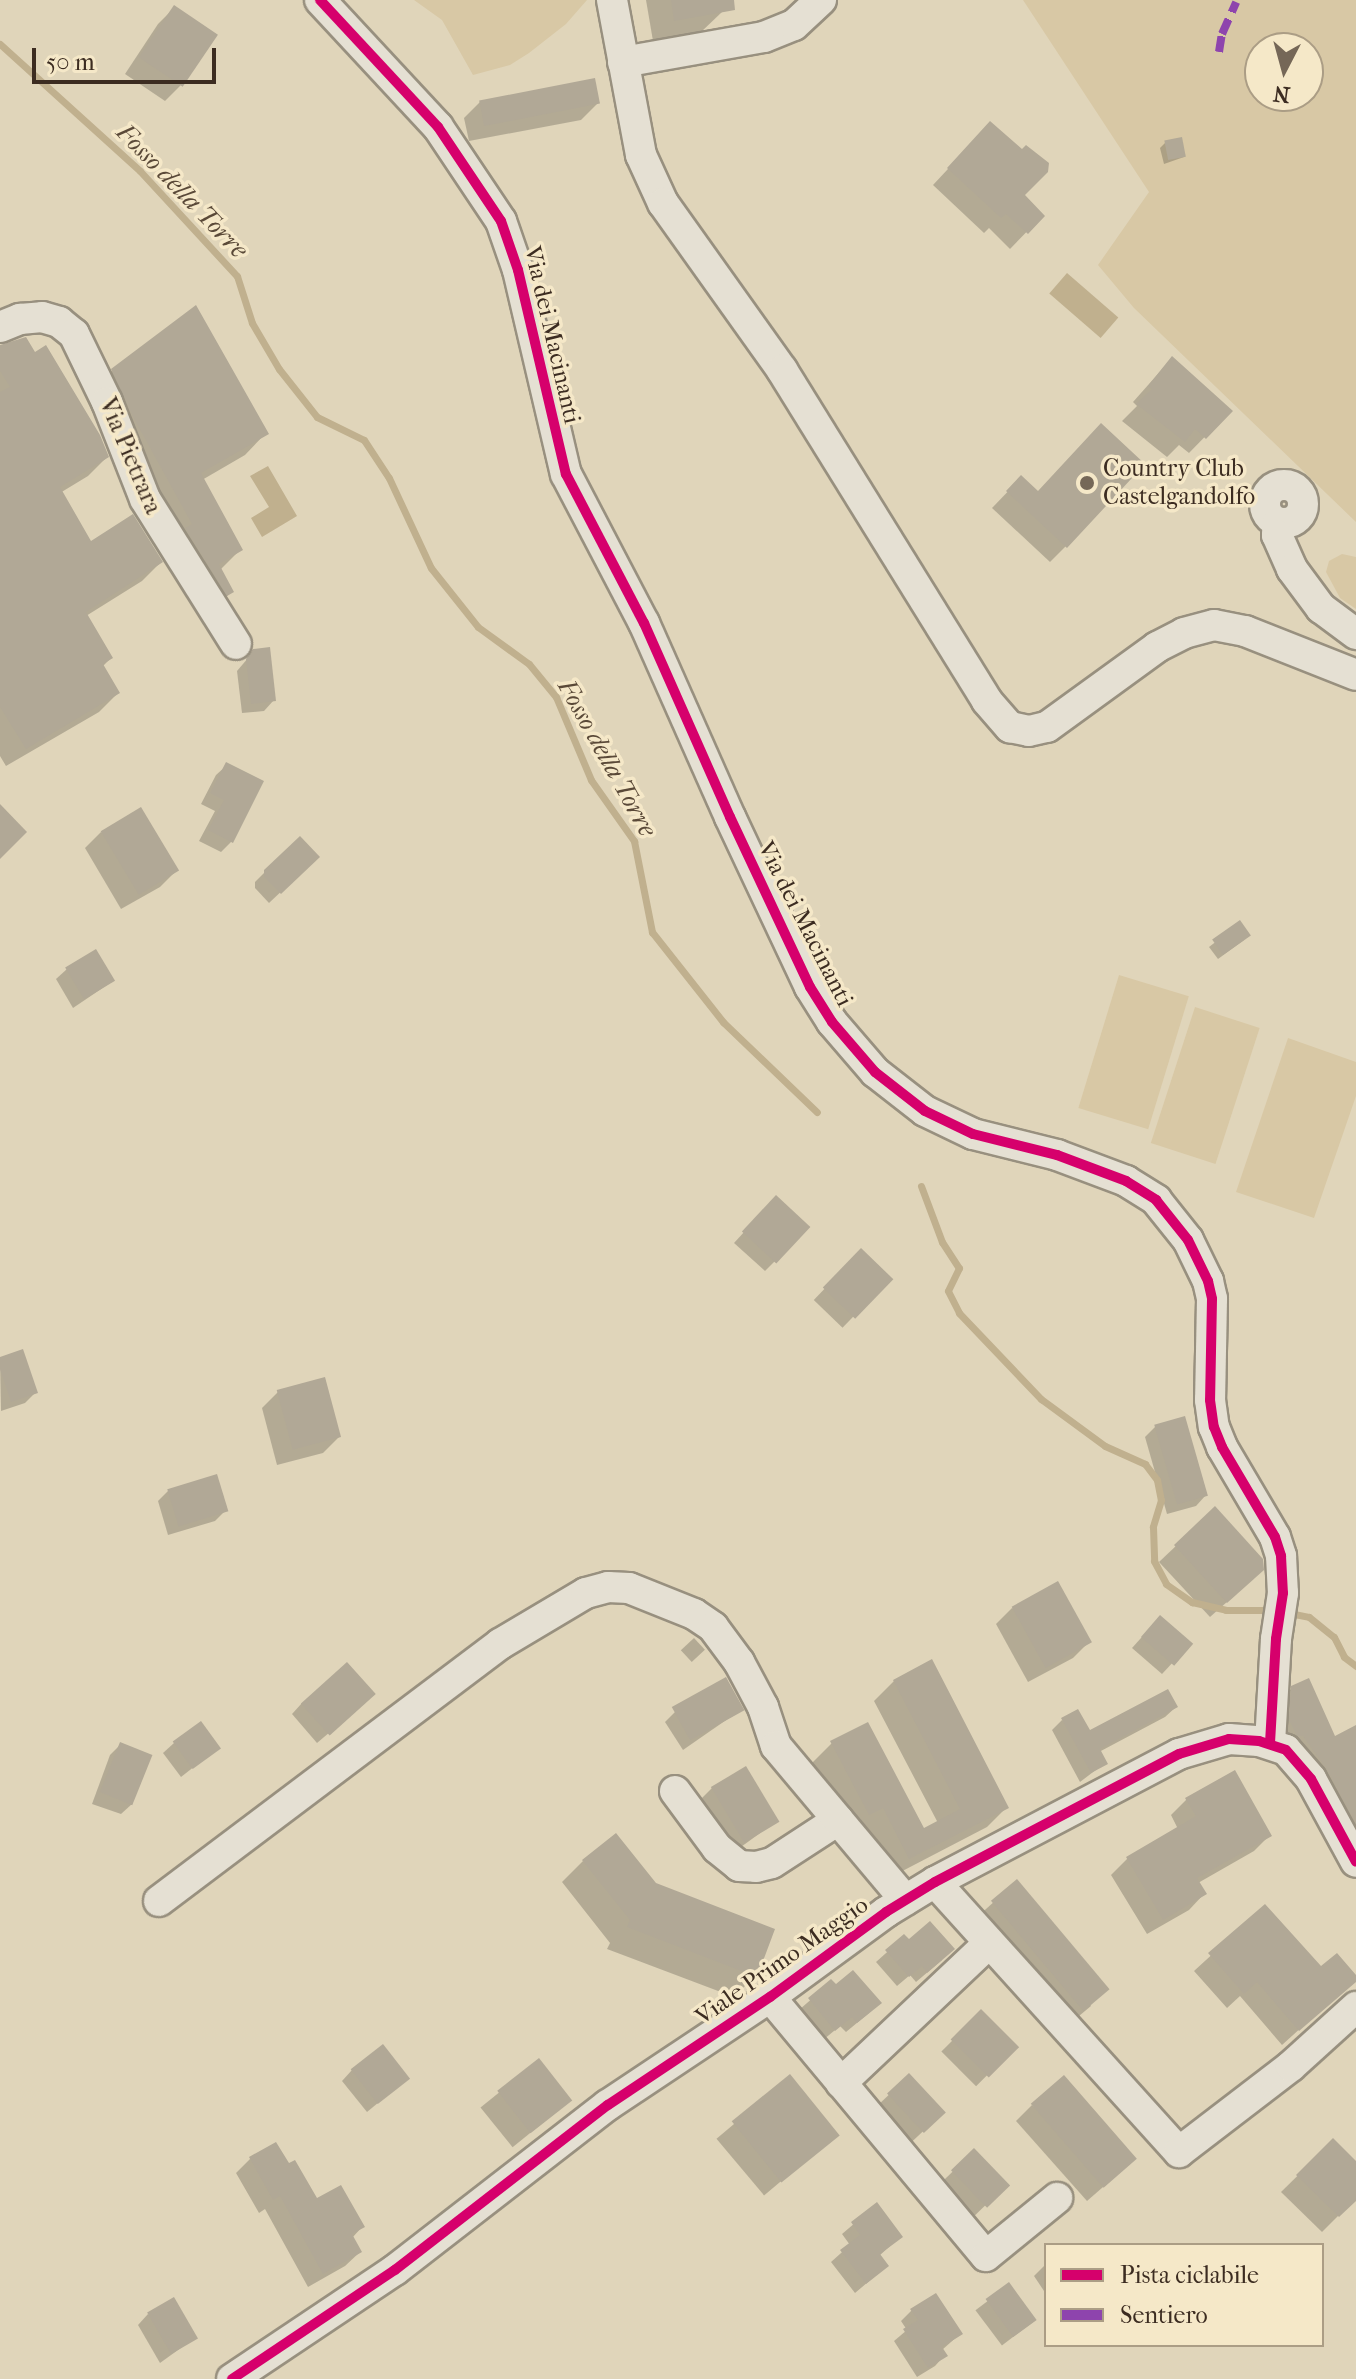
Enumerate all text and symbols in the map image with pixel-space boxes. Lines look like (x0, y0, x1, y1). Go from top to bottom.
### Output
scale bar (36, 32, 220, 82)
north arrow (1244, 32, 1324, 112)
text: 50 m (46, 48, 95, 76)
text: N (1272, 80, 1291, 108)
water label: Fosso della Torre (110, 117, 254, 265)
street label: Via dei Macinanti (518, 243, 586, 427)
street label: Via Pietrara (93, 394, 167, 518)
place label: Country Club Castelgandolfo (1103, 455, 1255, 511)
marker: Country Club Castelgandolfo (1078, 474, 1096, 492)
water label: Fosso della Torre (551, 674, 663, 842)
street label: Via dei Macinanti (751, 837, 859, 1011)
street label: Viale Primo Maggio (690, 1891, 874, 2031)
legend (1044, 2243, 1324, 2347)
text: Pista ciclabile (1120, 2261, 1259, 2289)
text: Sentiero (1120, 2301, 1208, 2329)

